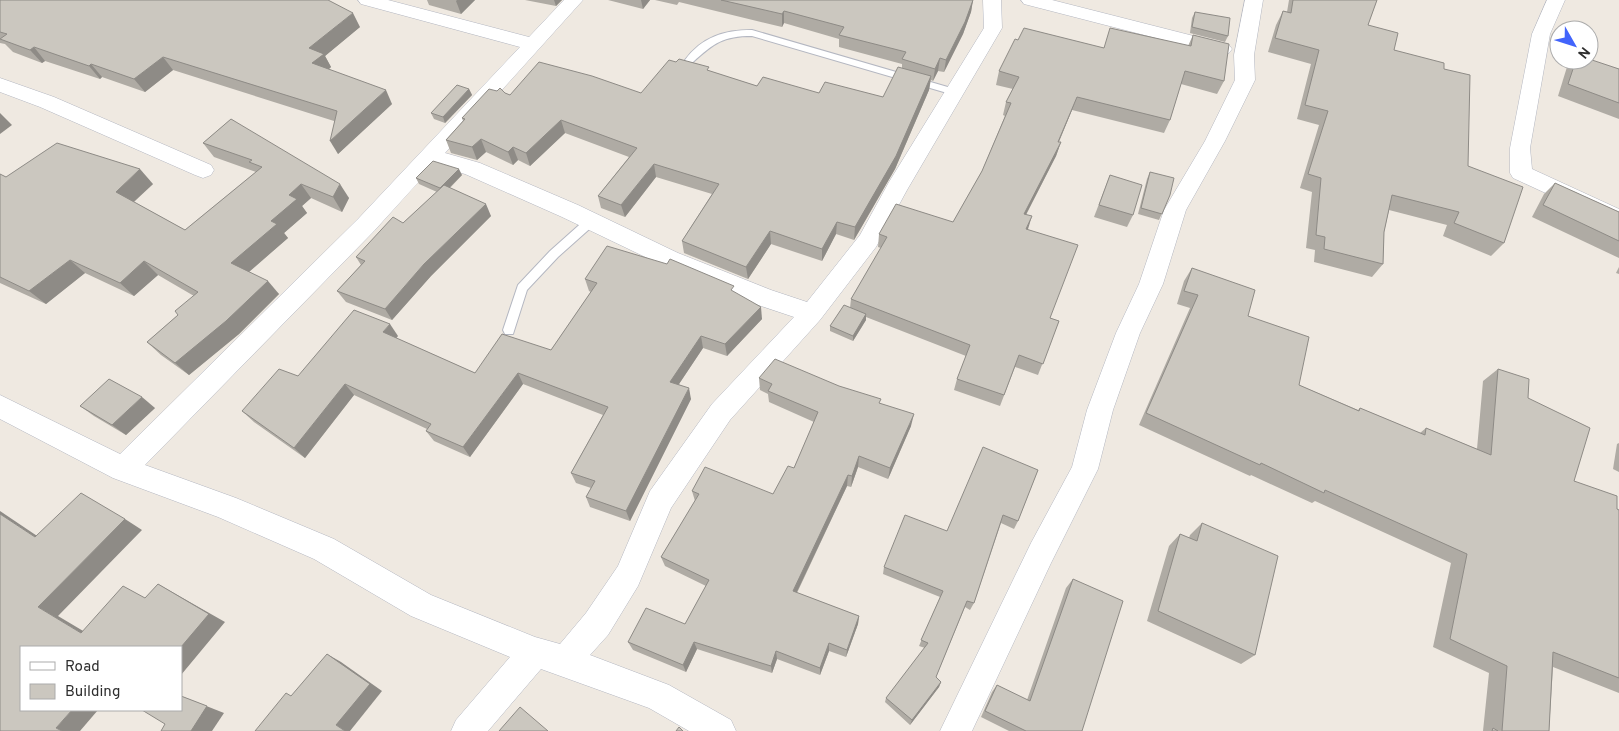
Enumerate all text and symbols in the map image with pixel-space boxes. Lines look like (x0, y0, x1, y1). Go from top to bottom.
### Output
north arrow (1549, 20, 1599, 70)
text: N (1573, 43, 1593, 61)
legend (20, 646, 182, 711)
text: Road (65, 658, 100, 677)
text: Building (65, 683, 120, 702)

